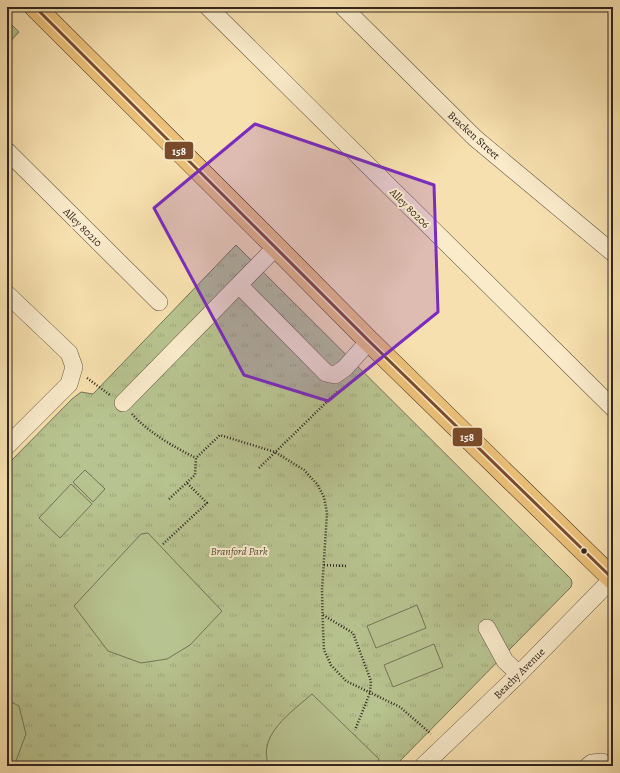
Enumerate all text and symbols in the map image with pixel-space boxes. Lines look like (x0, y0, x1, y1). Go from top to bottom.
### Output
street label: Bracken Street (444, 108, 503, 163)
line badge: 158 (164, 141, 194, 160)
text: 158 (172, 144, 186, 159)
street label: Alley 80206 (386, 184, 433, 232)
street label: Alley 80210 (59, 204, 106, 250)
line badge: 158 (452, 427, 483, 447)
text: 158 (460, 430, 474, 445)
park label: Branford Park (210, 544, 268, 559)
unlabelled marker (579, 546, 589, 556)
street label: Beachy Avenue (490, 644, 548, 702)

